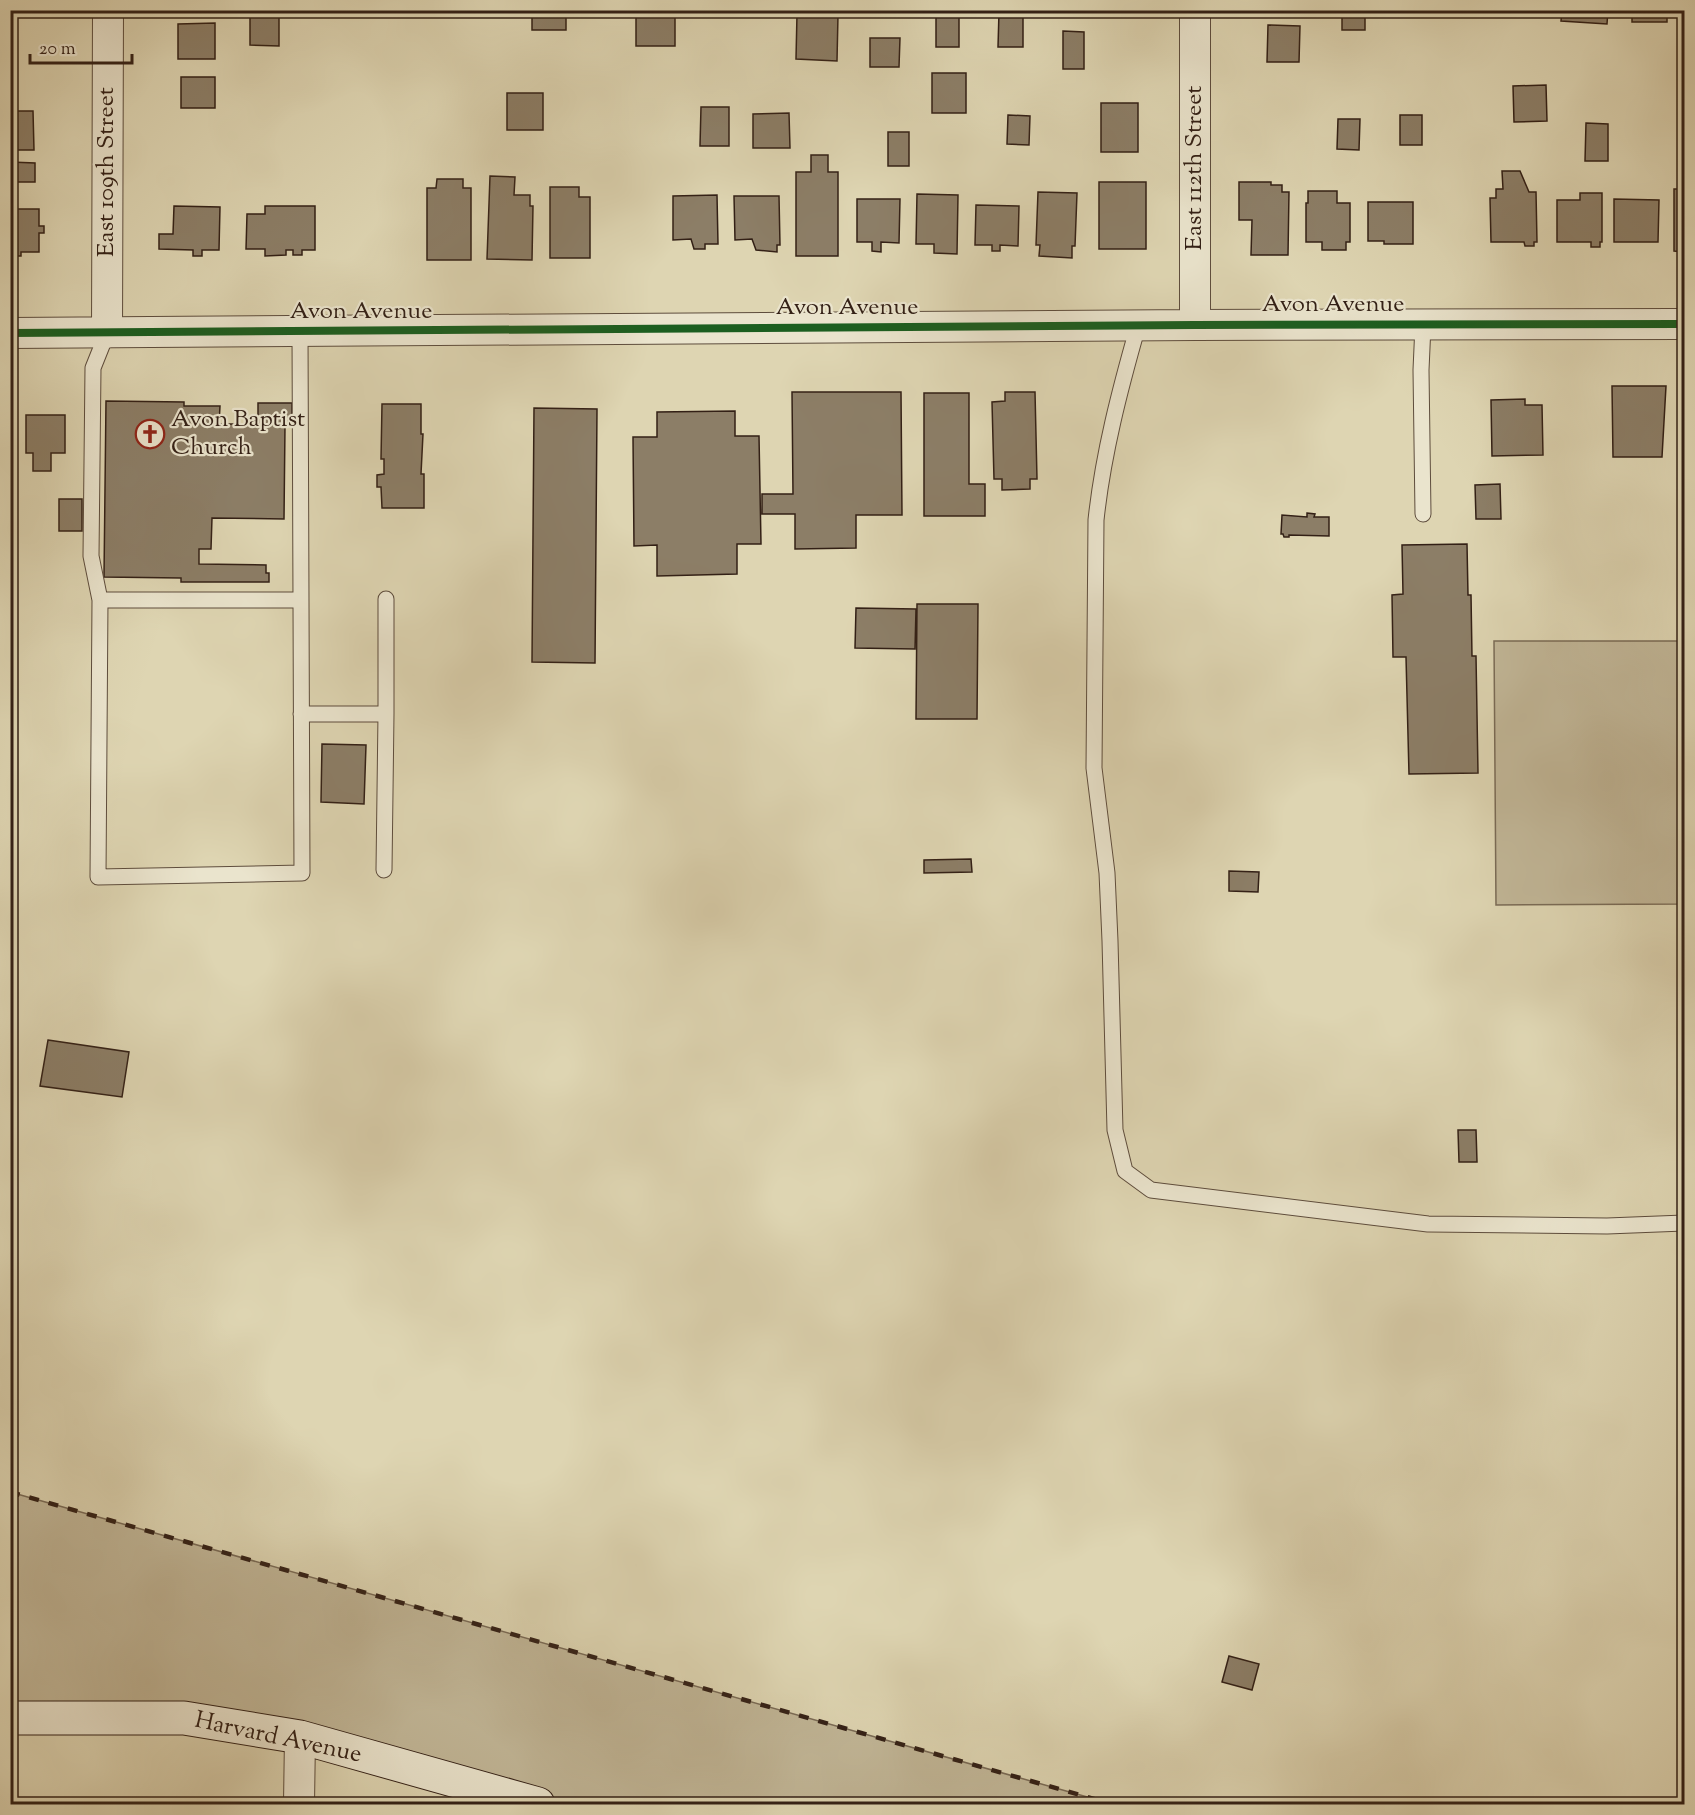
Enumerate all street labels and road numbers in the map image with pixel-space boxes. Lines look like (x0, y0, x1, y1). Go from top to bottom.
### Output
street label: East 112th Street (1178, 85, 1212, 251)
street label: East 109th Street (90, 87, 124, 257)
street label: Avon Avenue (1262, 288, 1404, 322)
street label: Avon Avenue (776, 291, 918, 325)
street label: Avon Avenue (290, 295, 432, 329)
street label: Harvard Avenue (191, 1704, 365, 1772)

